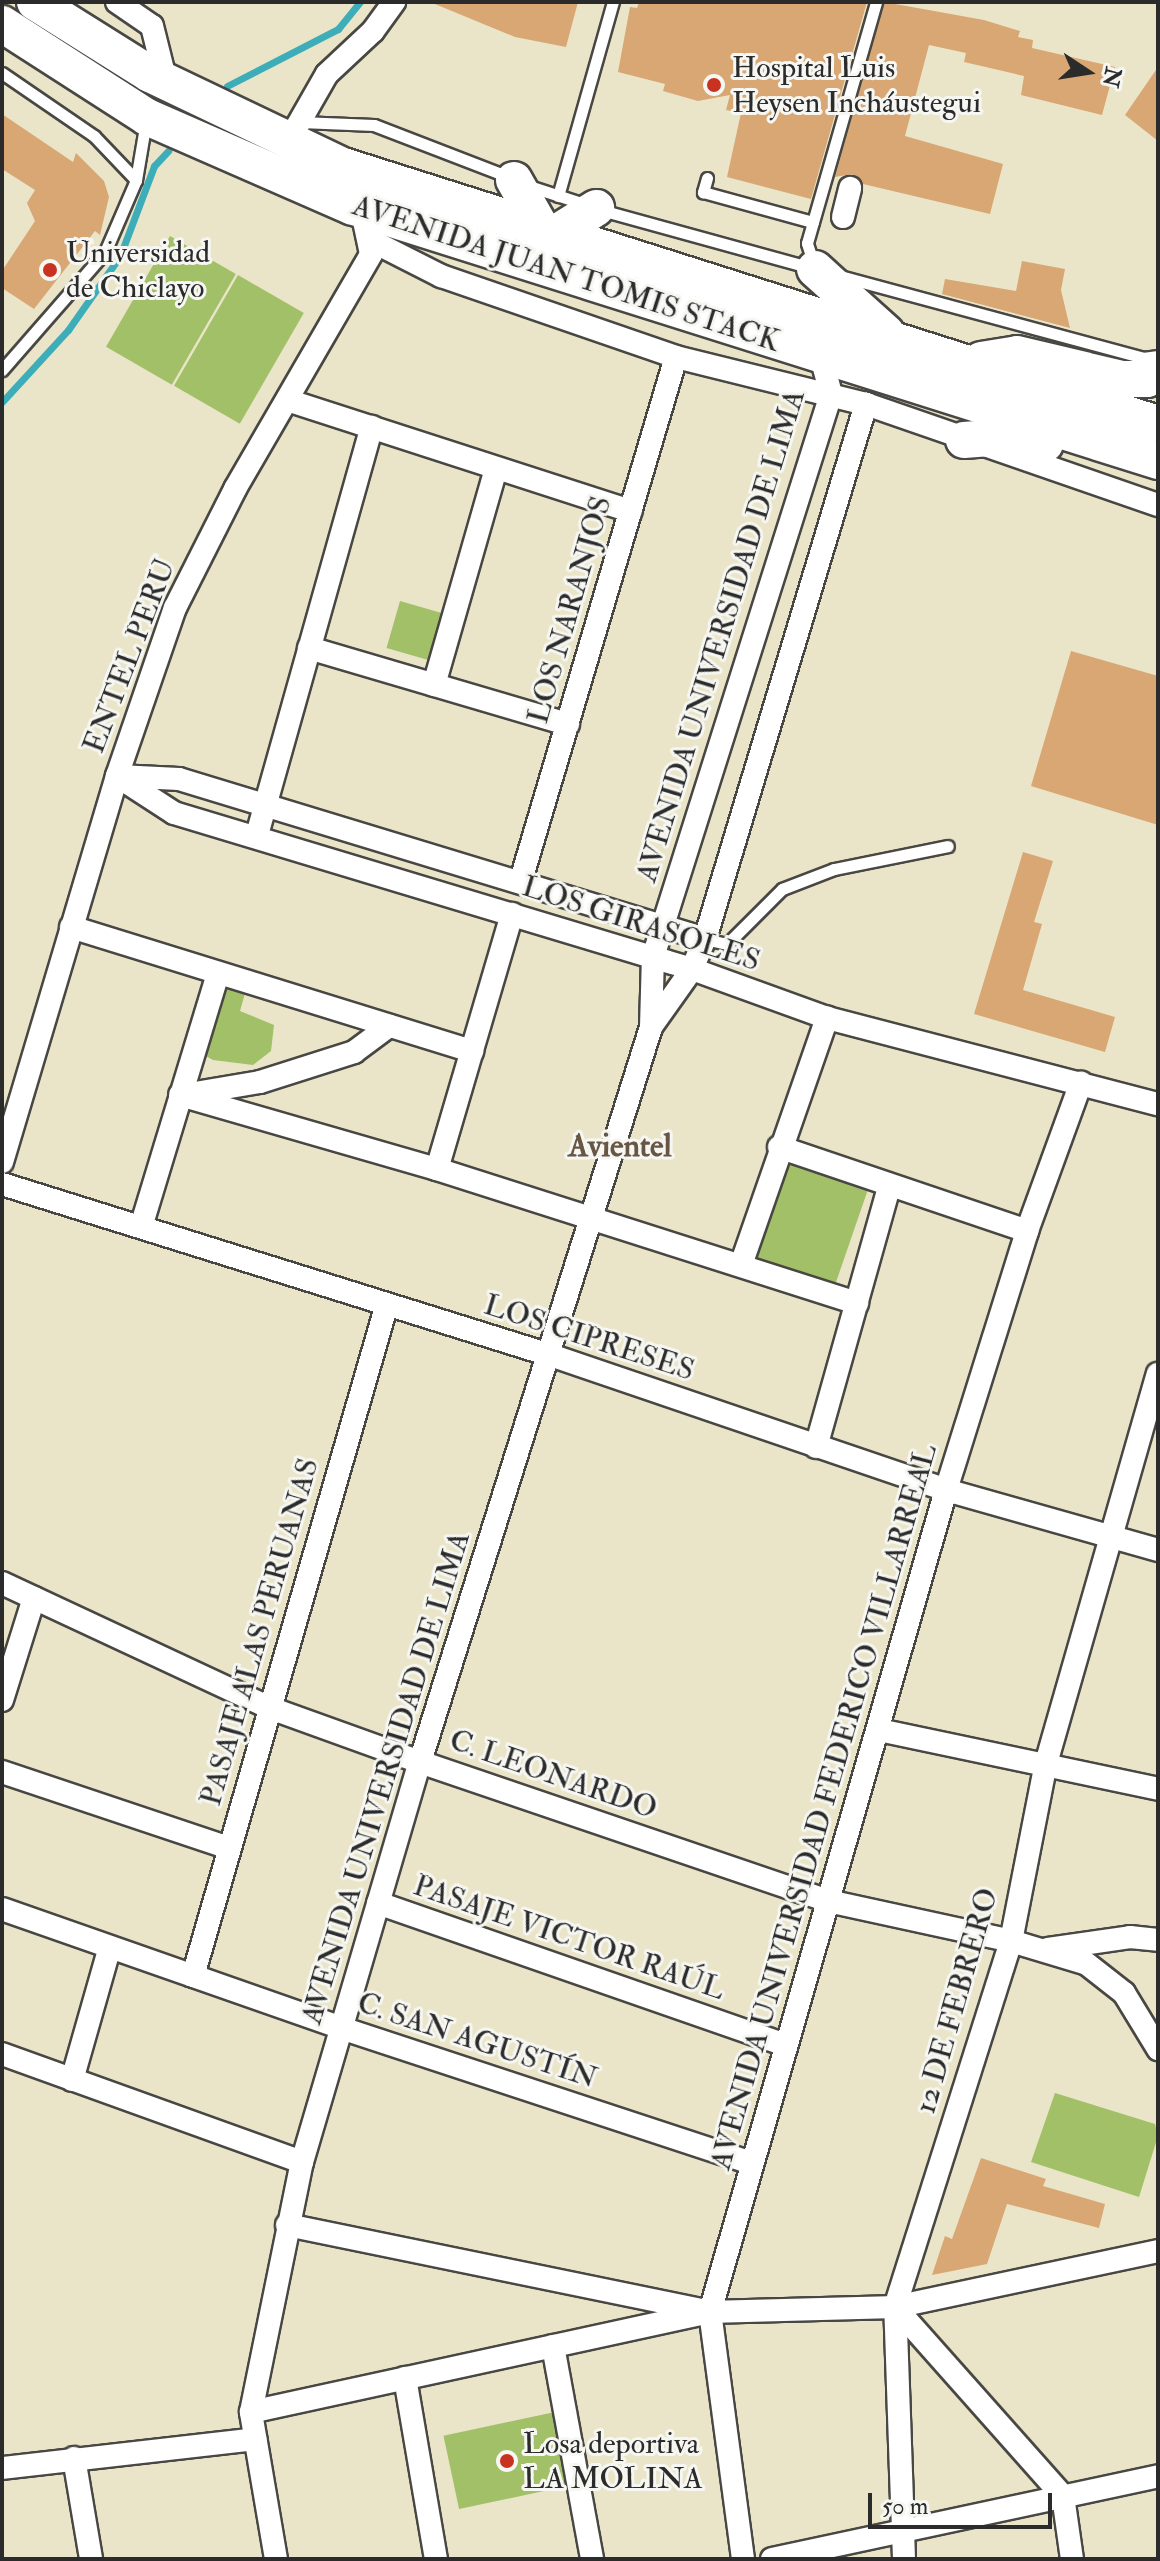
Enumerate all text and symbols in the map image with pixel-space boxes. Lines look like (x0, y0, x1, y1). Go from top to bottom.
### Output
north arrow (1048, 32, 1128, 112)
place label: Hospital Luis Heysen Incháustegui (732, 50, 981, 120)
text: N (1096, 64, 1127, 90)
marker: Hospital Luis Heysen Incháustegui (703, 74, 725, 96)
street label: AVENIDA JUAN TOMIS STACK (348, 188, 784, 360)
place label: Universidad de Chiclayo (66, 235, 210, 306)
marker: Universidad de Chiclayo (41, 261, 59, 279)
street label: AVENIDA UNIVERSIDAD DE LIMA (629, 385, 813, 887)
street label: LOS NARANJOS (520, 492, 620, 728)
street label: ENTEL PERU (76, 554, 184, 758)
street label: LOS GIRASOLES (518, 869, 764, 979)
district label: Avientel (568, 1127, 672, 1165)
street label: LOS CIPRESES (479, 1287, 699, 1389)
street label: AVENIDA UNIVERSIDAD FEDERICO VILLARREAL (703, 1440, 945, 2174)
street label: PASAJE ALAS PERUANAS (193, 1454, 327, 1810)
street label: AVENIDA UNIVERSIDAD DE LIMA (294, 1527, 478, 2029)
street label: C. LEONARDO (445, 1723, 661, 1827)
street label: PASAJE VICTOR RAÚL (409, 1868, 729, 2008)
street label: 12 DE FEBRERO (908, 1884, 1006, 2118)
street label: C. SAN AGUSTÍN (353, 1985, 601, 2097)
place label: Losa deportiva LA MOLINA (523, 2426, 703, 2496)
marker: Losa deportiva LA MOLINA (498, 2452, 516, 2470)
scale bar (872, 2477, 1056, 2527)
text: 50 m (882, 2491, 928, 2522)

